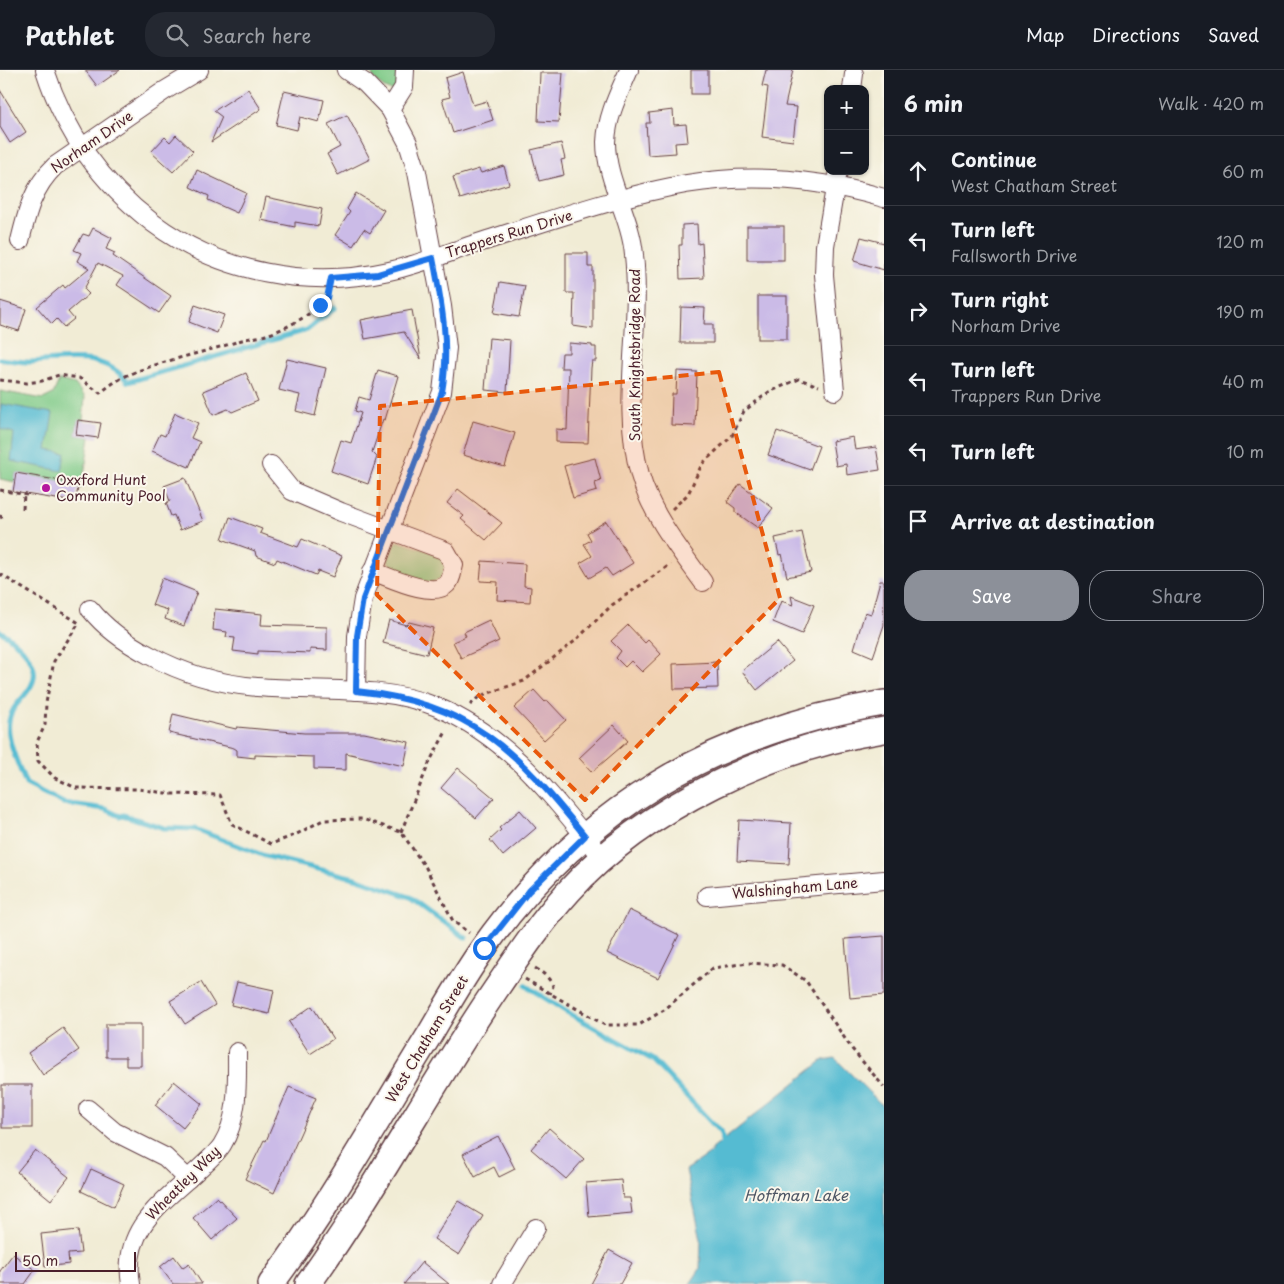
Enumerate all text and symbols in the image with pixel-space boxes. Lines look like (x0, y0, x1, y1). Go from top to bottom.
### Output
search box (145, 12, 495, 57)
text: Pathlet (25, 17, 115, 53)
icon: search (163, 21, 191, 49)
text: Search here (203, 21, 311, 49)
text: Map (1026, 21, 1064, 48)
text: Directions (1092, 21, 1180, 48)
text: Saved (1208, 21, 1259, 48)
map controls (824, 85, 869, 175)
button: + (824, 85, 869, 130)
text: 6 min (904, 87, 963, 119)
text: Walk · 420 m (1158, 91, 1264, 115)
street label: Norham Drive (46, 105, 137, 178)
button: − (824, 130, 869, 175)
text: Continue (951, 145, 1037, 173)
icon: ahead (904, 157, 932, 185)
text: 60 m (1222, 159, 1264, 183)
text: West Chatham Street (951, 173, 1117, 197)
street label: Trappers Run Drive (443, 204, 575, 263)
text: Turn left (951, 215, 1035, 243)
icon: left (904, 227, 932, 255)
text: 120 m (1217, 229, 1264, 253)
text: Fallsworth Drive (951, 243, 1077, 267)
street label: South Knightsbridge Road (624, 269, 645, 441)
text: Turn right (951, 285, 1049, 313)
route end (309, 294, 332, 317)
icon: right (904, 297, 932, 325)
text: 190 m (1216, 299, 1264, 323)
text: Norham Drive (951, 313, 1061, 337)
text: Turn left (951, 355, 1035, 383)
icon: left (904, 367, 932, 395)
text: 40 m (1222, 369, 1264, 393)
text: Trappers Run Drive (951, 383, 1101, 407)
icon: left (904, 437, 932, 465)
text: Turn left (951, 437, 1035, 465)
text: 10 m (1227, 439, 1264, 463)
place label: Oxxford Hunt Community Pool (56, 469, 166, 506)
marker: Oxxford Hunt Community Pool (40, 482, 52, 494)
icon: arrive (904, 507, 932, 535)
text: Arrive at destination (951, 507, 1155, 535)
button: Save (904, 570, 1079, 621)
button: Share (1089, 570, 1264, 621)
street label: Walshingham Lane (731, 872, 859, 903)
route start (473, 937, 496, 960)
street label: West Chatham Street (380, 971, 473, 1106)
street label: Wheatley Way (141, 1141, 225, 1225)
water label: Hoffman Lake (744, 1183, 849, 1206)
scale bar (15, 1249, 136, 1272)
text: 50 m (22, 1250, 58, 1271)

